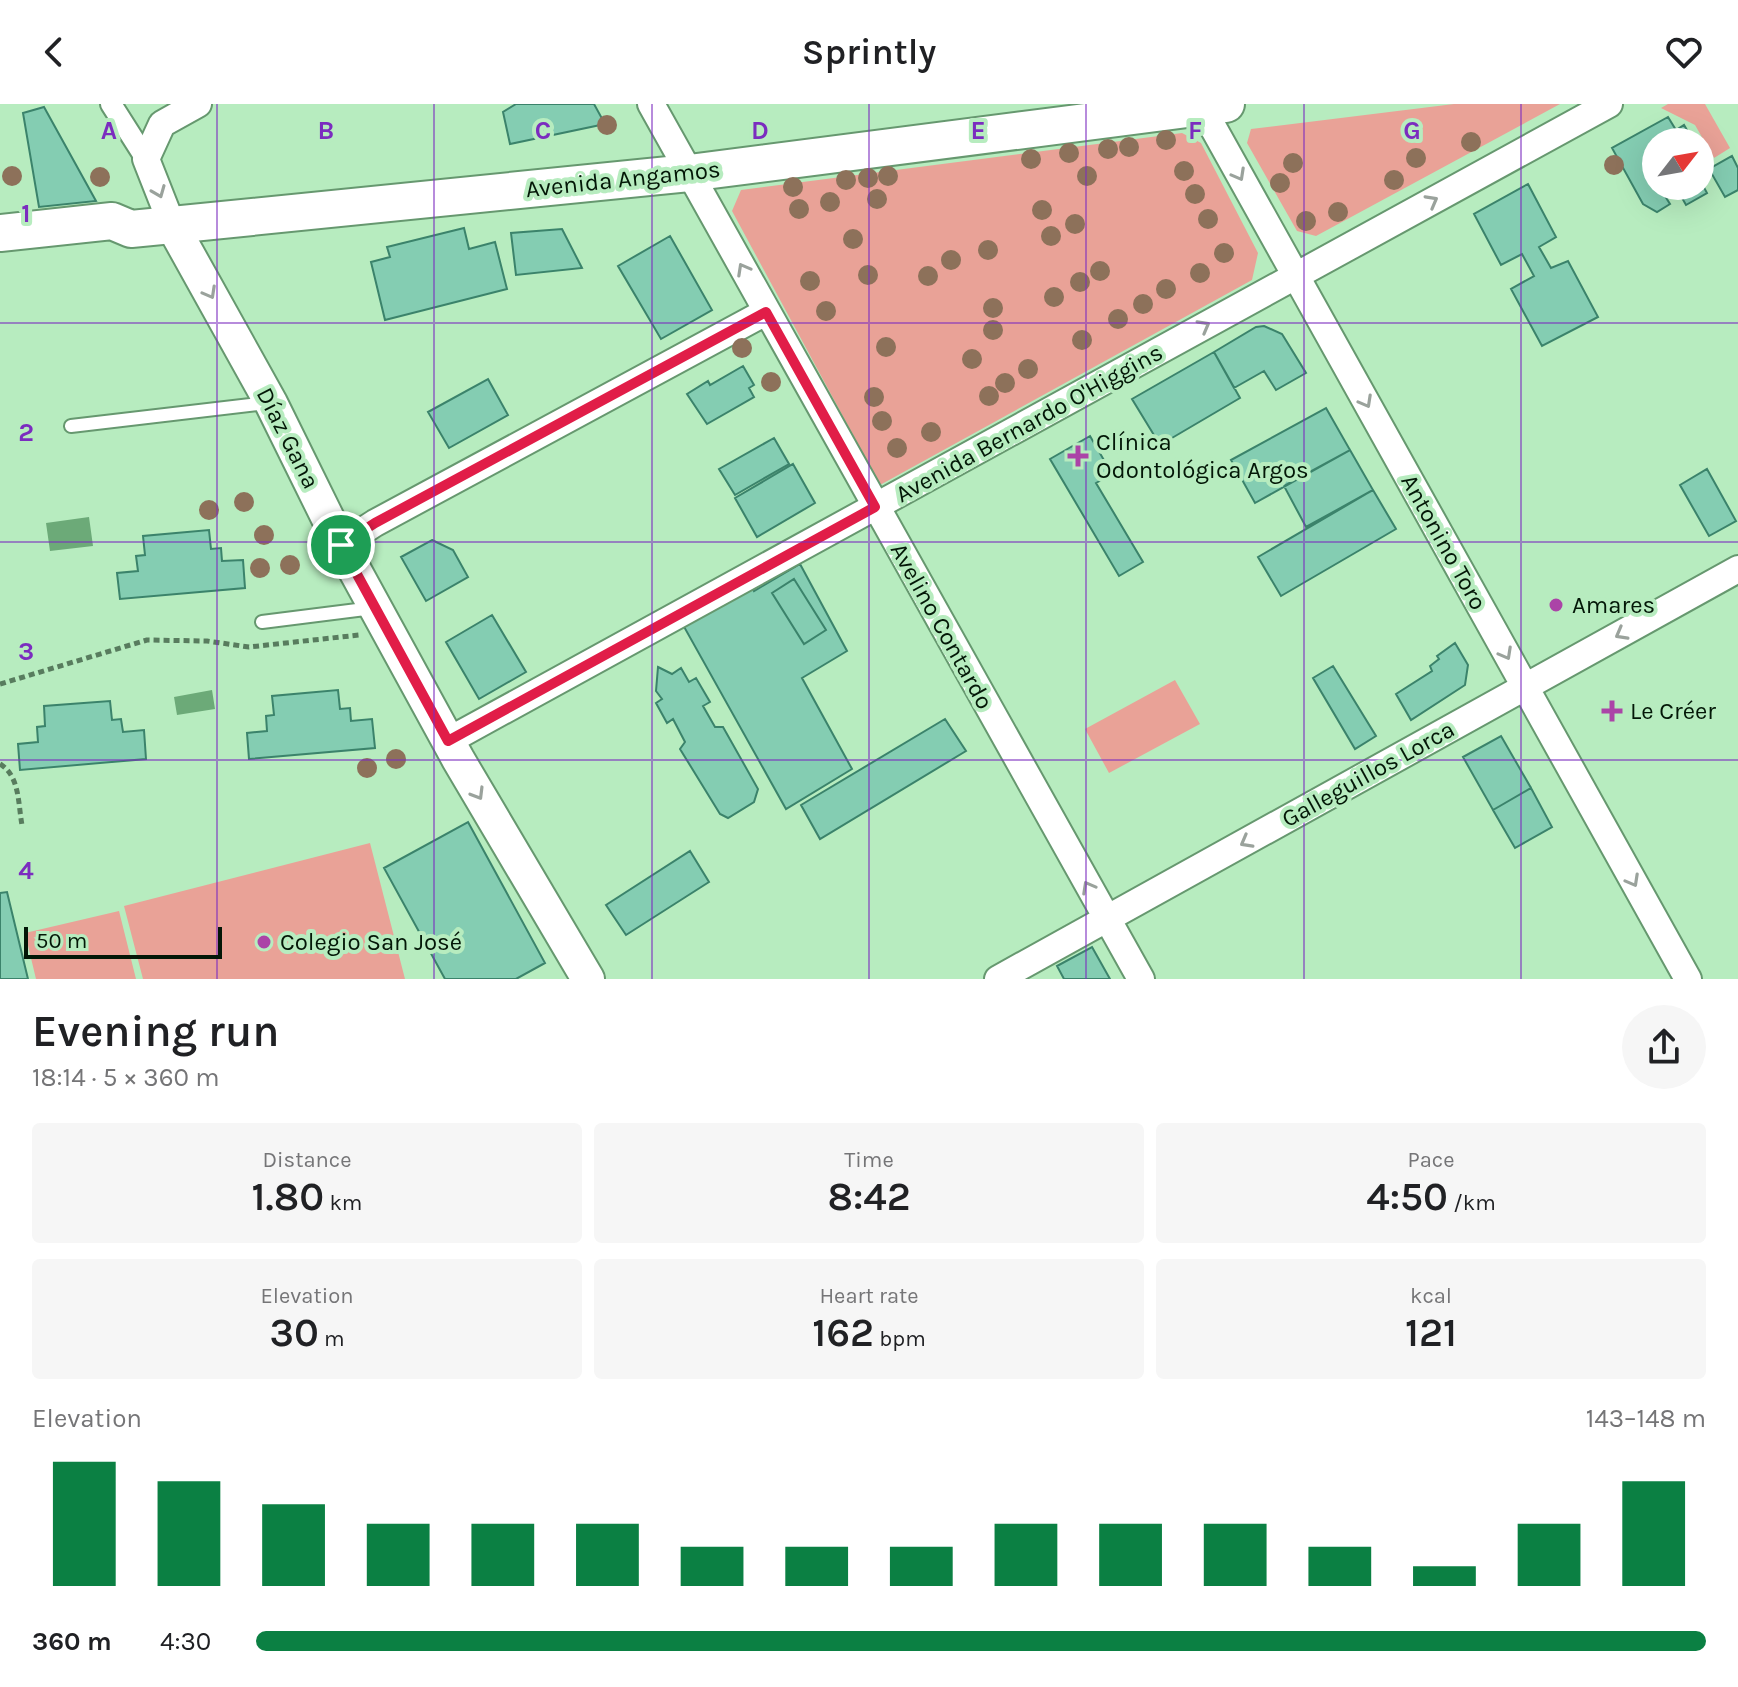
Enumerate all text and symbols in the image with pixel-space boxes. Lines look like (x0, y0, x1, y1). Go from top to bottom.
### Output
icon: back (32, 30, 76, 74)
icon: heart (1662, 30, 1706, 74)
text: Sprintly (802, 31, 936, 73)
text: A (101, 115, 117, 146)
text: B (318, 115, 334, 146)
text: C (535, 115, 551, 146)
text: D (751, 115, 769, 146)
text: E (970, 115, 986, 146)
text: F (1188, 115, 1202, 146)
text: G (1403, 115, 1421, 146)
north arrow (1642, 128, 1714, 200)
map controls (1642, 128, 1714, 200)
street label: Avenida Angamos (524, 155, 722, 203)
one-way arrow (1229, 167, 1245, 181)
one-way arrow (149, 184, 166, 198)
one-way arrow (1424, 196, 1438, 211)
text: 1 (21, 198, 31, 229)
one-way arrow (737, 263, 752, 277)
one-way arrow (200, 284, 216, 299)
one-way arrow (1196, 321, 1210, 336)
street label: Avenida Bernardo O'Higgins (891, 338, 1167, 508)
street label: Díaz Gana (251, 383, 325, 493)
one-way arrow (1356, 394, 1372, 408)
text: 2 (18, 417, 34, 448)
place label: Clínica Odontológica Argos (1096, 428, 1309, 484)
marker: Clínica Odontológica Argos (1067, 445, 1089, 467)
street label: Antonino Toro (1395, 469, 1493, 615)
pin (307, 511, 375, 579)
icon: arrive (319, 523, 363, 567)
street label: Avelino Contardo (885, 538, 999, 714)
place label: Amares (1572, 591, 1655, 619)
marker: Amares (1547, 596, 1565, 614)
one-way arrow (1615, 624, 1630, 640)
text: 3 (18, 636, 34, 667)
one-way arrow (1496, 645, 1512, 660)
place label: Le Créer (1630, 697, 1716, 725)
marker: Le Créer (1601, 700, 1623, 722)
street label: Galleguillos Lorca (1277, 715, 1459, 833)
one-way arrow (468, 785, 484, 800)
one-way arrow (1240, 832, 1255, 847)
text: 4 (18, 855, 34, 886)
one-way arrow (1623, 872, 1639, 887)
one-way arrow (1083, 880, 1098, 895)
scale bar (24, 923, 222, 959)
text: 50 m (36, 928, 87, 954)
place label: Colegio San José (280, 928, 462, 956)
marker: Colegio San José (255, 933, 273, 951)
button: share (1622, 1005, 1706, 1089)
text: Evening run (32, 1006, 279, 1057)
text: 18:14 · 5 × 360 m (32, 1062, 220, 1093)
text: Distance (263, 1147, 351, 1173)
text: Time (844, 1147, 894, 1173)
text: Pace (1408, 1147, 1454, 1173)
text: 1.80 (252, 1173, 324, 1220)
text: 8:42 (827, 1173, 911, 1220)
text: 4:50 (1366, 1173, 1448, 1220)
text: km (324, 1190, 362, 1216)
text: /km (1448, 1190, 1496, 1216)
text: Elevation (260, 1283, 354, 1309)
text: Heart rate (819, 1283, 919, 1309)
text: kcal (1410, 1283, 1452, 1309)
text: 30 (269, 1309, 319, 1356)
text: 162 (812, 1309, 874, 1356)
text: 121 (1405, 1309, 1457, 1356)
text: m (319, 1326, 345, 1352)
text: bpm (874, 1326, 926, 1352)
text: Elevation (32, 1403, 142, 1434)
text: 143–148 m (1586, 1403, 1706, 1434)
text: 360 m (32, 1626, 112, 1657)
text: 4:30 (160, 1626, 211, 1657)

